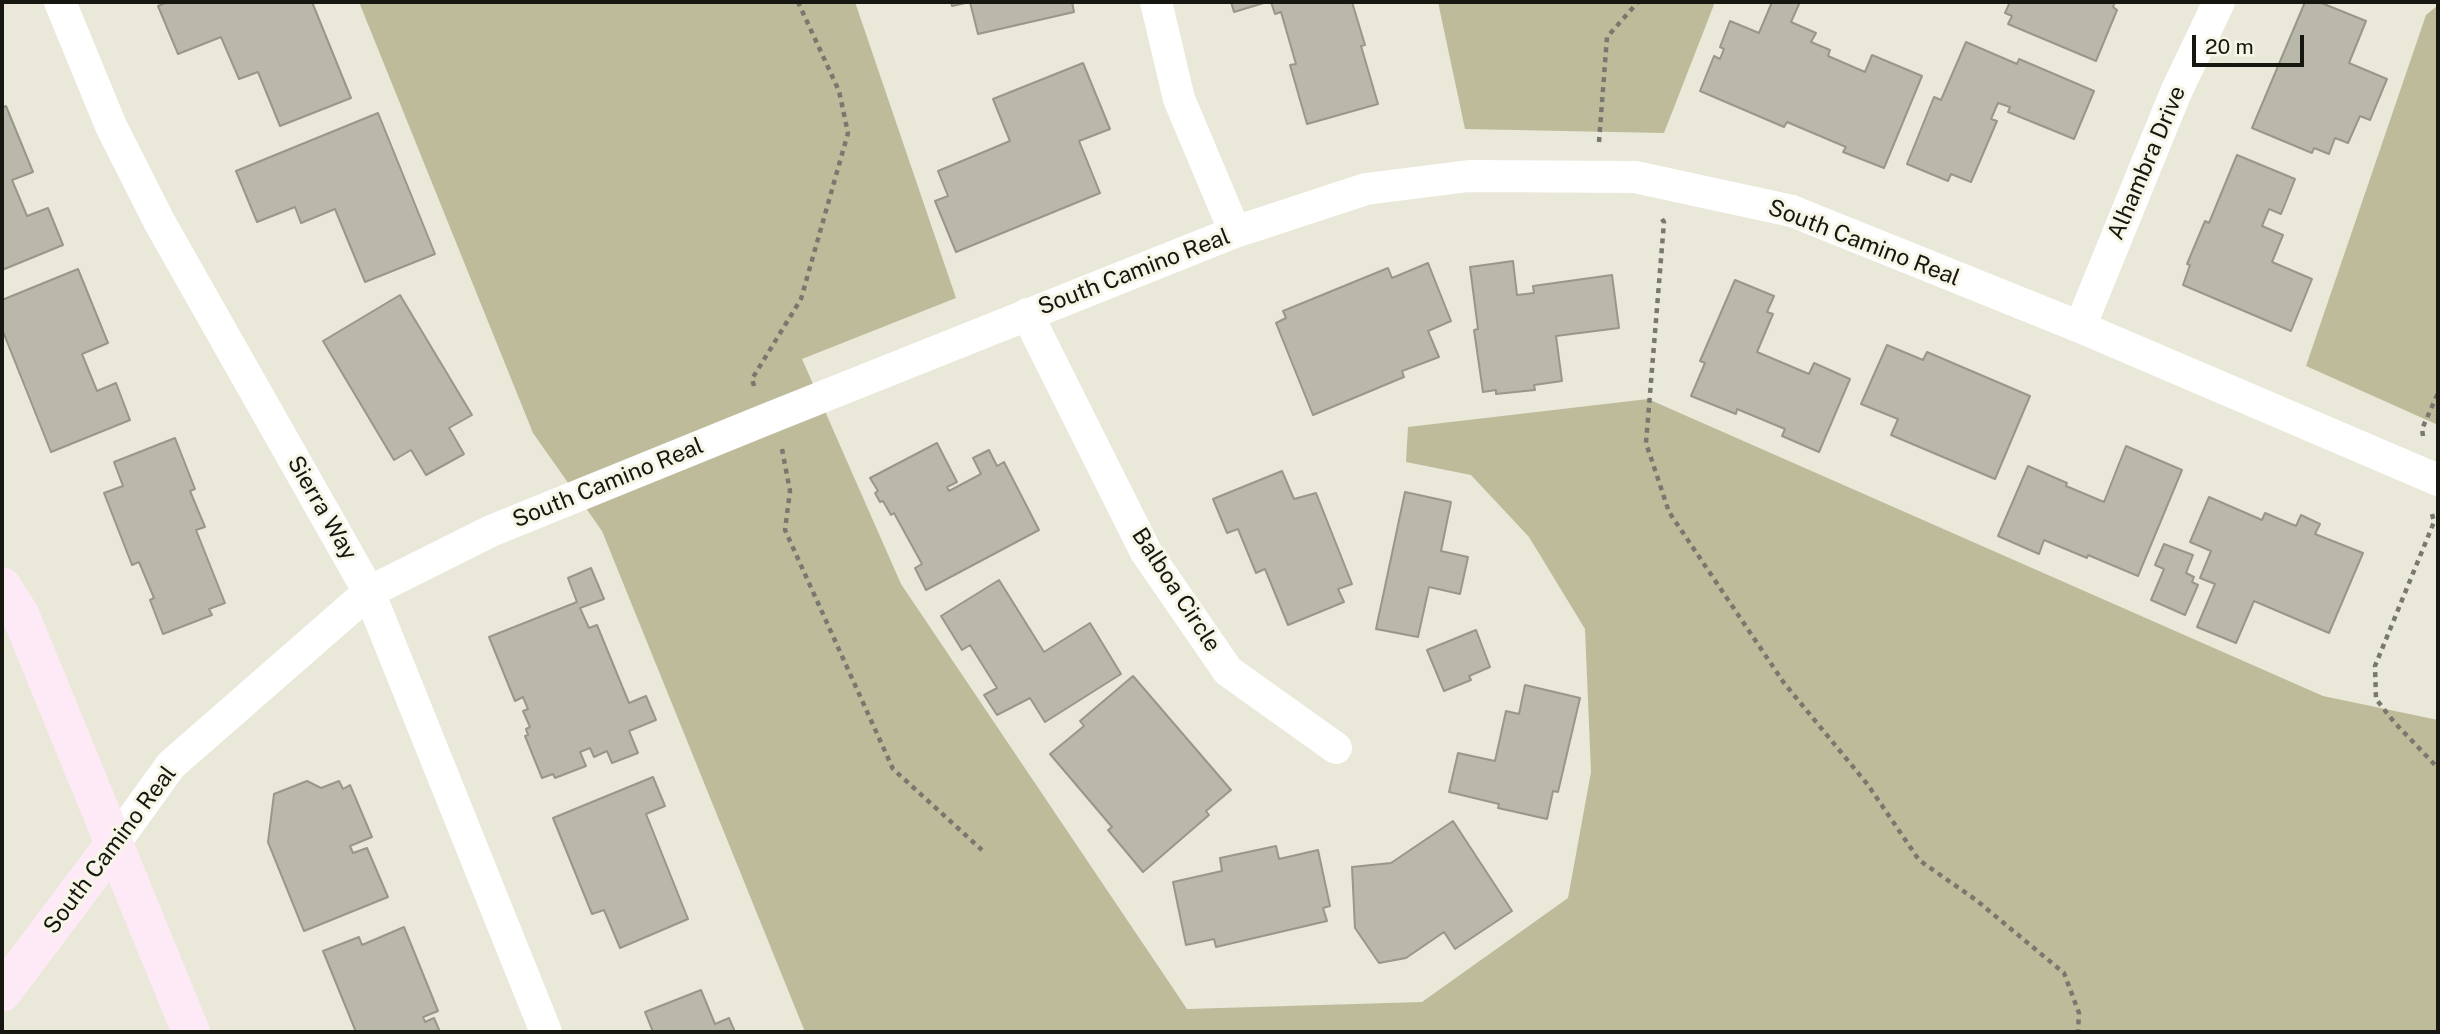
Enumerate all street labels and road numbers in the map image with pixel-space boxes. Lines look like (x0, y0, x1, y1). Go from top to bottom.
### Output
street label: Alhambra Drive (2102, 82, 2192, 244)
street label: South Camino Real (1764, 194, 1964, 292)
street label: South Camino Real (1034, 223, 1234, 321)
street label: South Camino Real (509, 432, 707, 534)
street label: Sierra Way (281, 451, 363, 565)
street label: Balboa Circle (1126, 523, 1226, 657)
street label: South Camino Real (38, 761, 182, 939)

